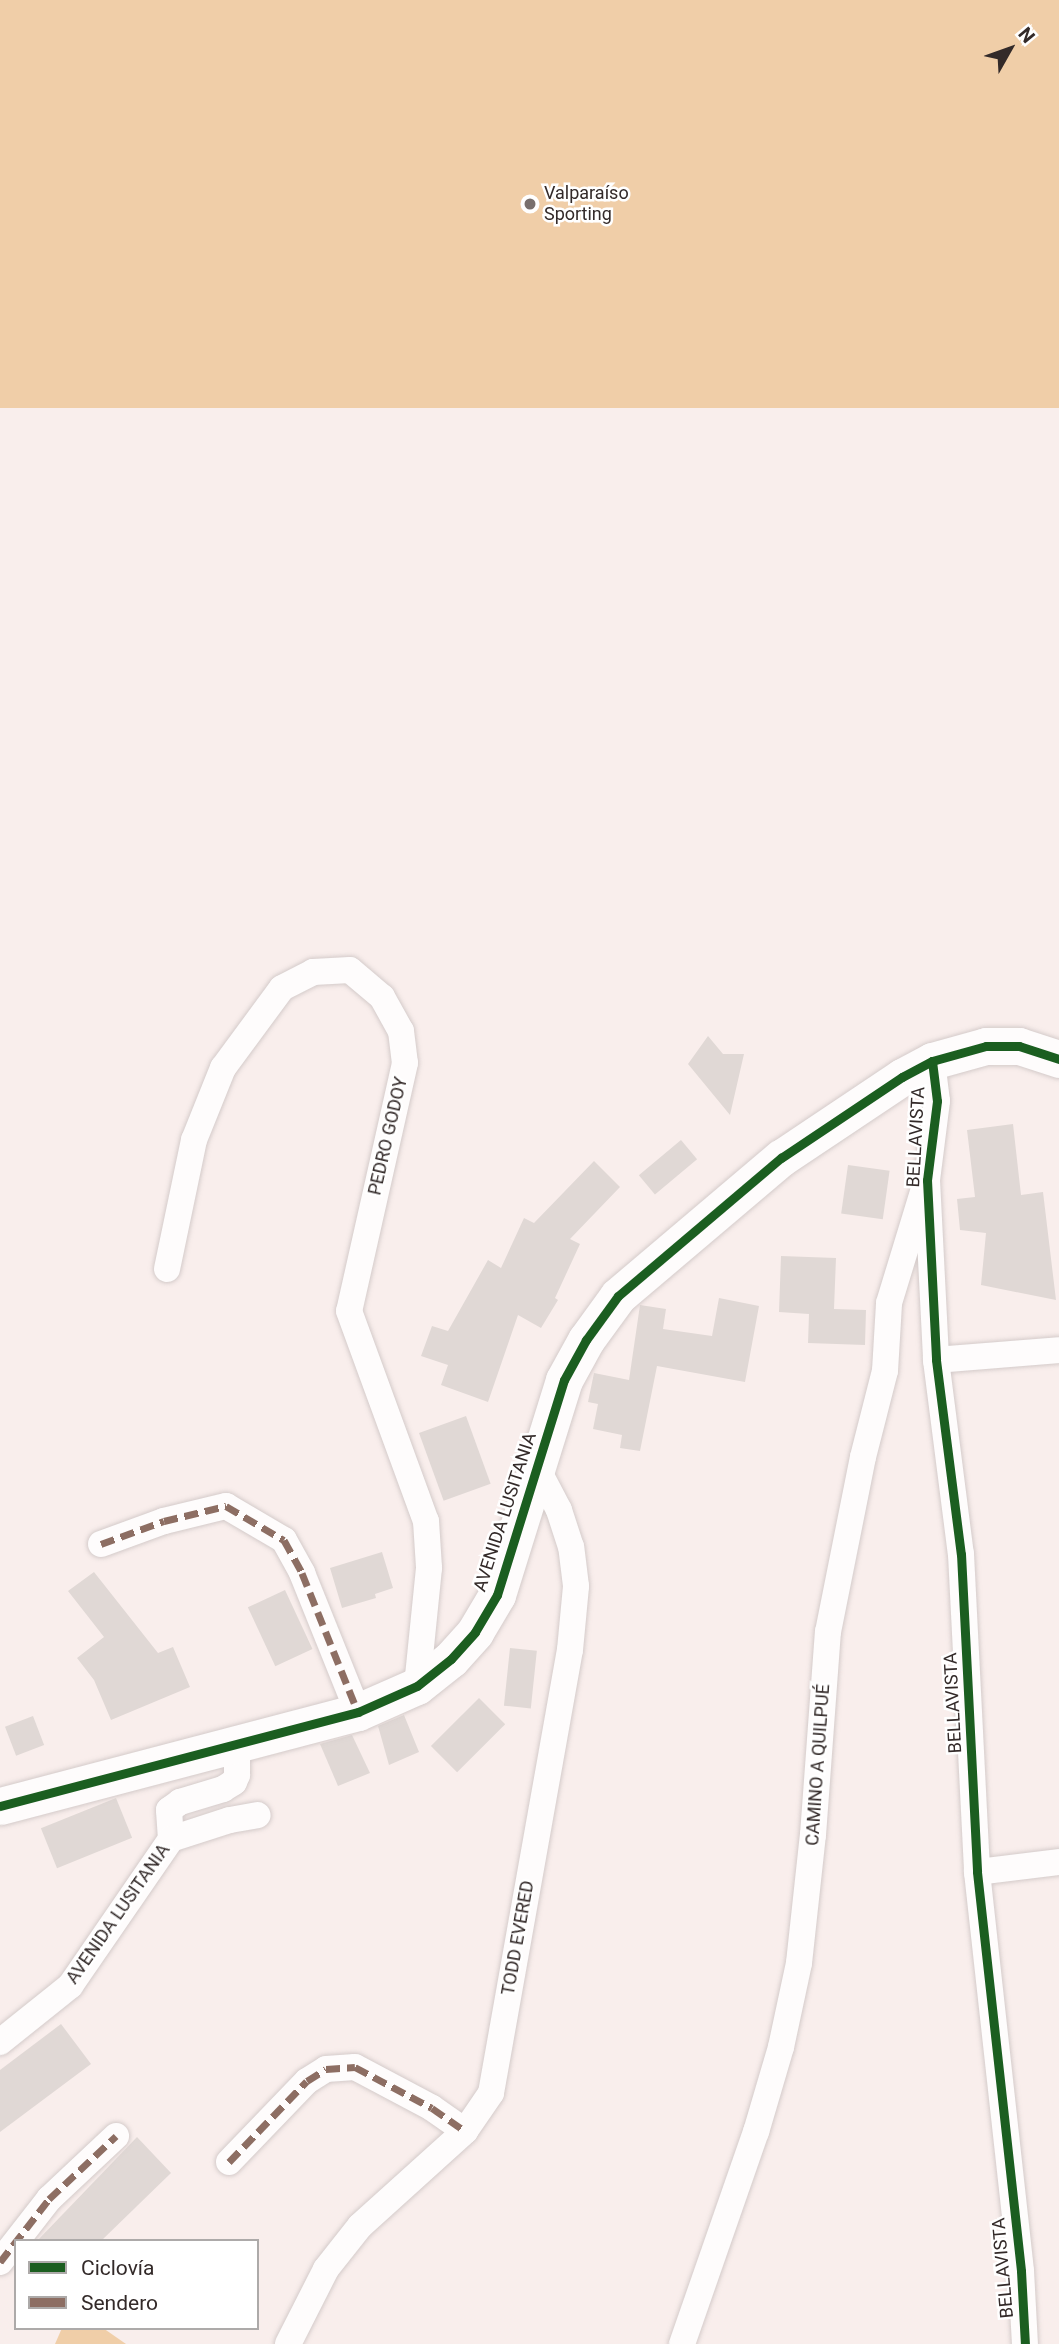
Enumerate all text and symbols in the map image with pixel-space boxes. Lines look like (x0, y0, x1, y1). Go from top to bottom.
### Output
north arrow (975, 14, 1045, 84)
text: N (1013, 23, 1040, 48)
place label: Valparaíso Sporting (544, 183, 629, 226)
marker: Valparaíso Sporting (522, 196, 538, 212)
street label: PEDRO GODOY (364, 1075, 412, 1197)
street label: BELLAVISTA (903, 1086, 929, 1188)
street label: AVENIDA LUSITANIA (469, 1430, 541, 1594)
street label: BELLAVISTA (940, 1652, 966, 1754)
street label: CAMINO A QUILPUÉ (802, 1684, 834, 1846)
street label: AVENIDA LUSITANIA (62, 1840, 174, 1988)
street label: TODD EVERED (497, 1879, 539, 1997)
street label: BELLAVISTA (988, 2217, 1018, 2319)
legend (14, 2239, 259, 2330)
text: Ciclovía (81, 2256, 155, 2280)
text: Sendero (81, 2291, 158, 2315)

